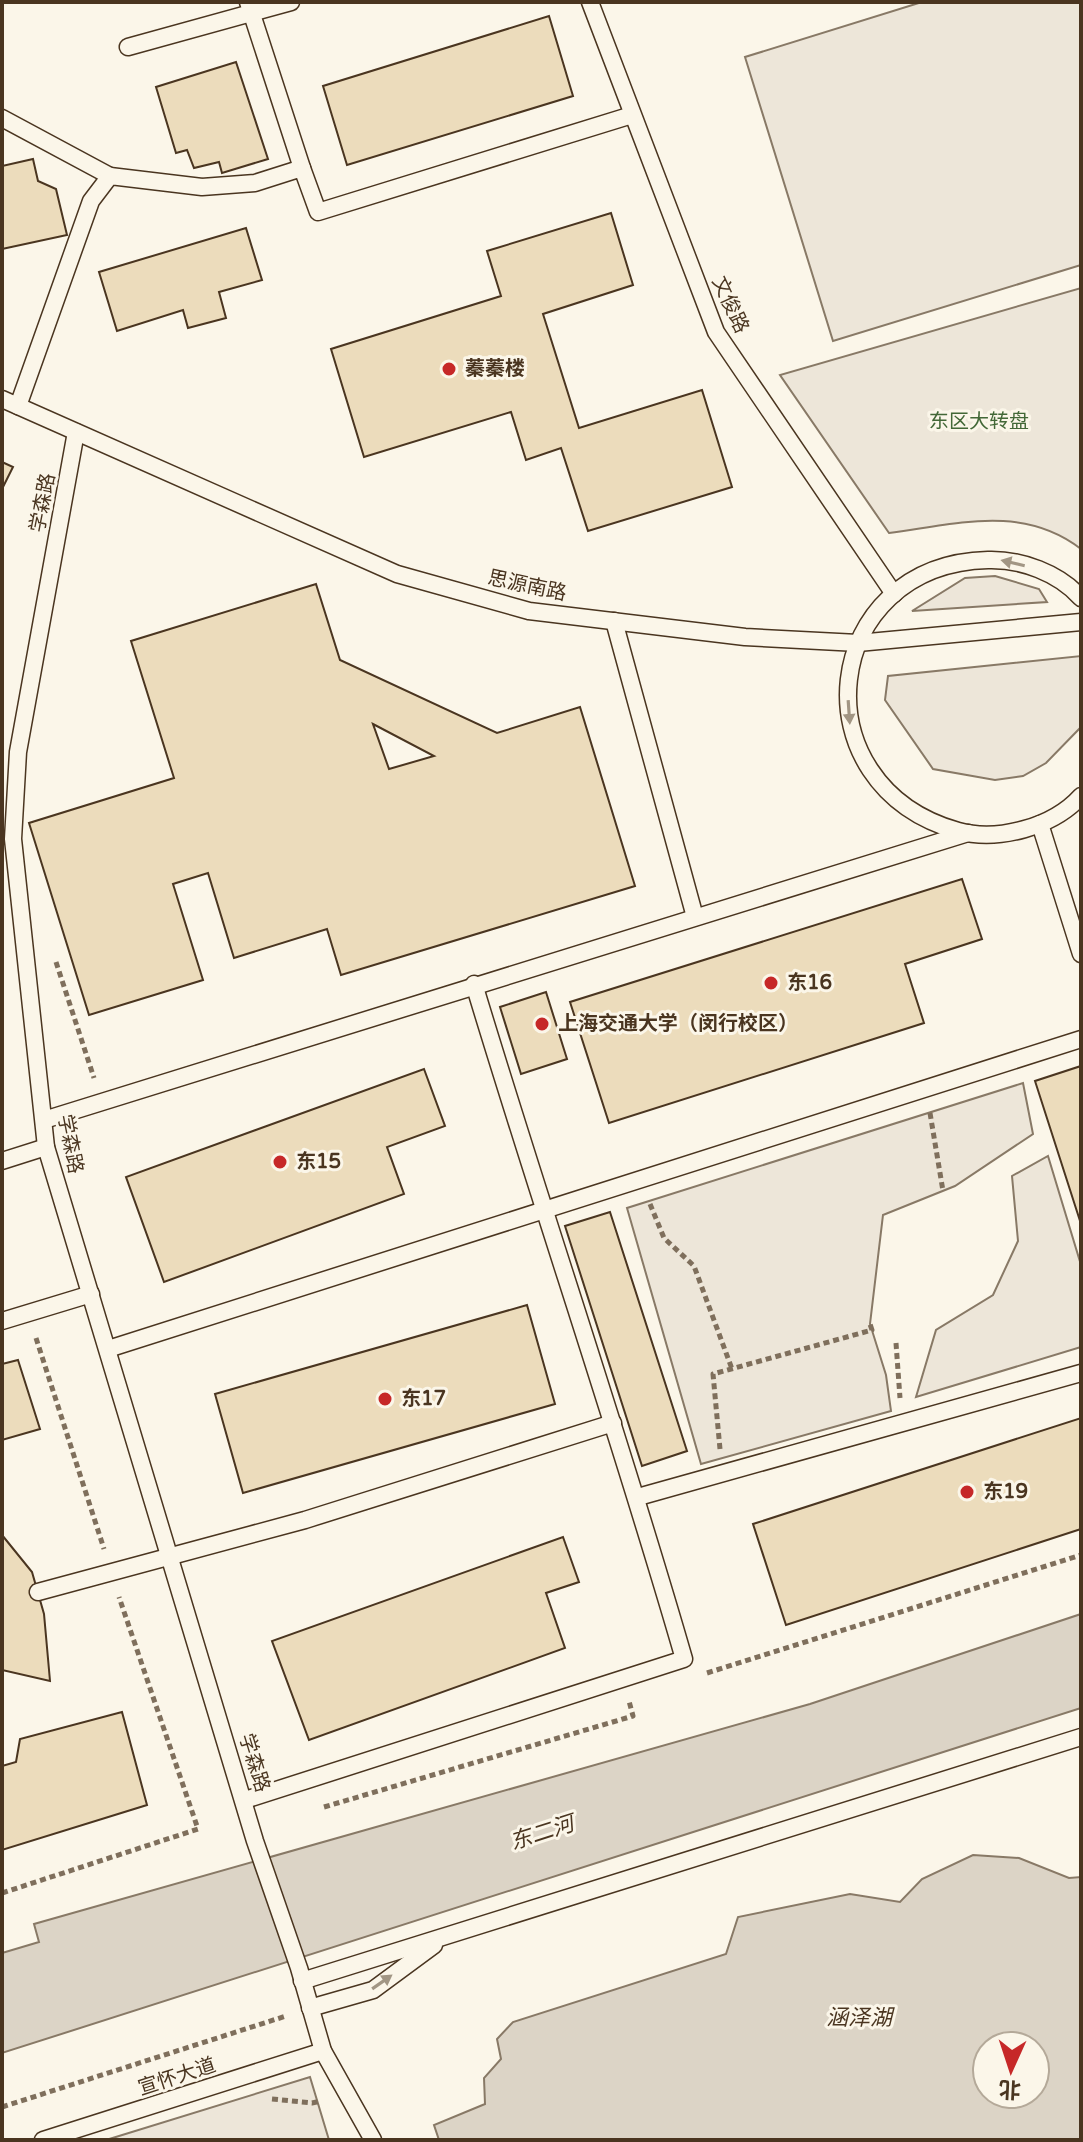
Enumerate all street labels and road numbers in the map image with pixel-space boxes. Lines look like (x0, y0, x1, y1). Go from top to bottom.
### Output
street label: 文俊路 (706, 273, 754, 337)
street label: 学森路 (25, 471, 61, 535)
street label: 思源南路 (485, 566, 569, 606)
street label: 学森路 (52, 1112, 88, 1176)
street label: 学森路 (234, 1731, 274, 1795)
street label: 宣怀大道 (135, 2053, 219, 2101)

